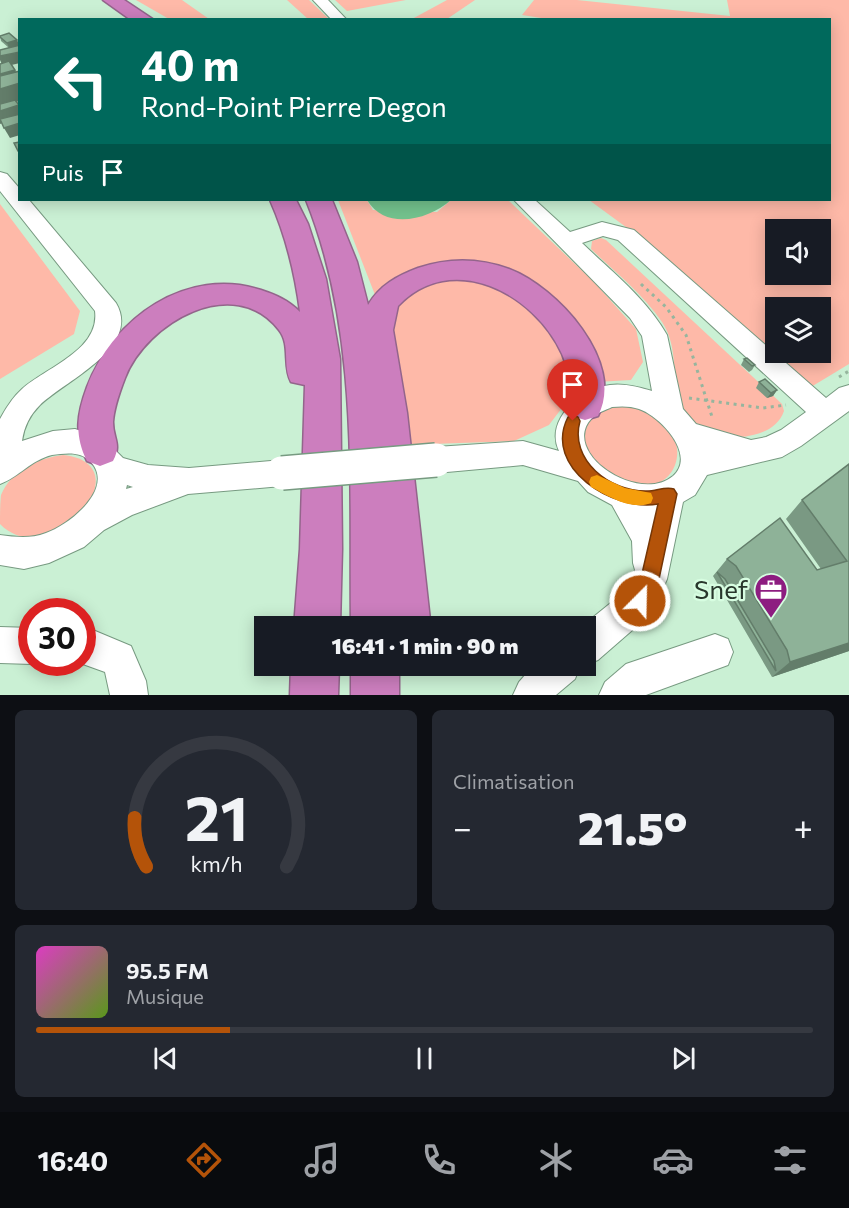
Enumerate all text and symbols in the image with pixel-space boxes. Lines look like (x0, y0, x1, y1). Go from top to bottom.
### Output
text: 40 m (141, 38, 239, 90)
icon: left (42, 42, 120, 120)
text: Rond-Point Pierre Degon (141, 90, 447, 123)
icon: arrive (96, 156, 129, 189)
text: Puis (42, 159, 84, 186)
map controls (765, 219, 831, 363)
button: sound (765, 219, 831, 285)
button: layers (765, 297, 831, 363)
pin (547, 359, 598, 421)
icon: arrive (556, 368, 589, 401)
position arrow (608, 569, 672, 633)
office icon: Snef (753, 572, 789, 619)
place label: Snef (694, 573, 749, 604)
speed limit sign: 30 (18, 598, 96, 676)
text: 16:41 · 1 min · 90 m (331, 632, 519, 659)
text: Climatisation (453, 769, 574, 793)
text: 21 (184, 778, 248, 854)
text: 21.5° (578, 799, 688, 854)
text: − (453, 806, 472, 847)
text: + (794, 806, 813, 847)
text: km/h (190, 850, 242, 876)
text: 95.5 FM (126, 957, 209, 984)
text: Musique (126, 984, 204, 1008)
icon: previous (149, 1042, 182, 1075)
icon: pause (408, 1042, 441, 1075)
icon: next (667, 1042, 700, 1075)
icon: directions (183, 1139, 225, 1181)
icon: music (301, 1139, 343, 1181)
icon: phone (418, 1139, 460, 1181)
icon: climate (535, 1139, 577, 1181)
icon: car (652, 1139, 694, 1181)
icon: filters (769, 1139, 811, 1181)
text: 16:40 (38, 1144, 108, 1177)

